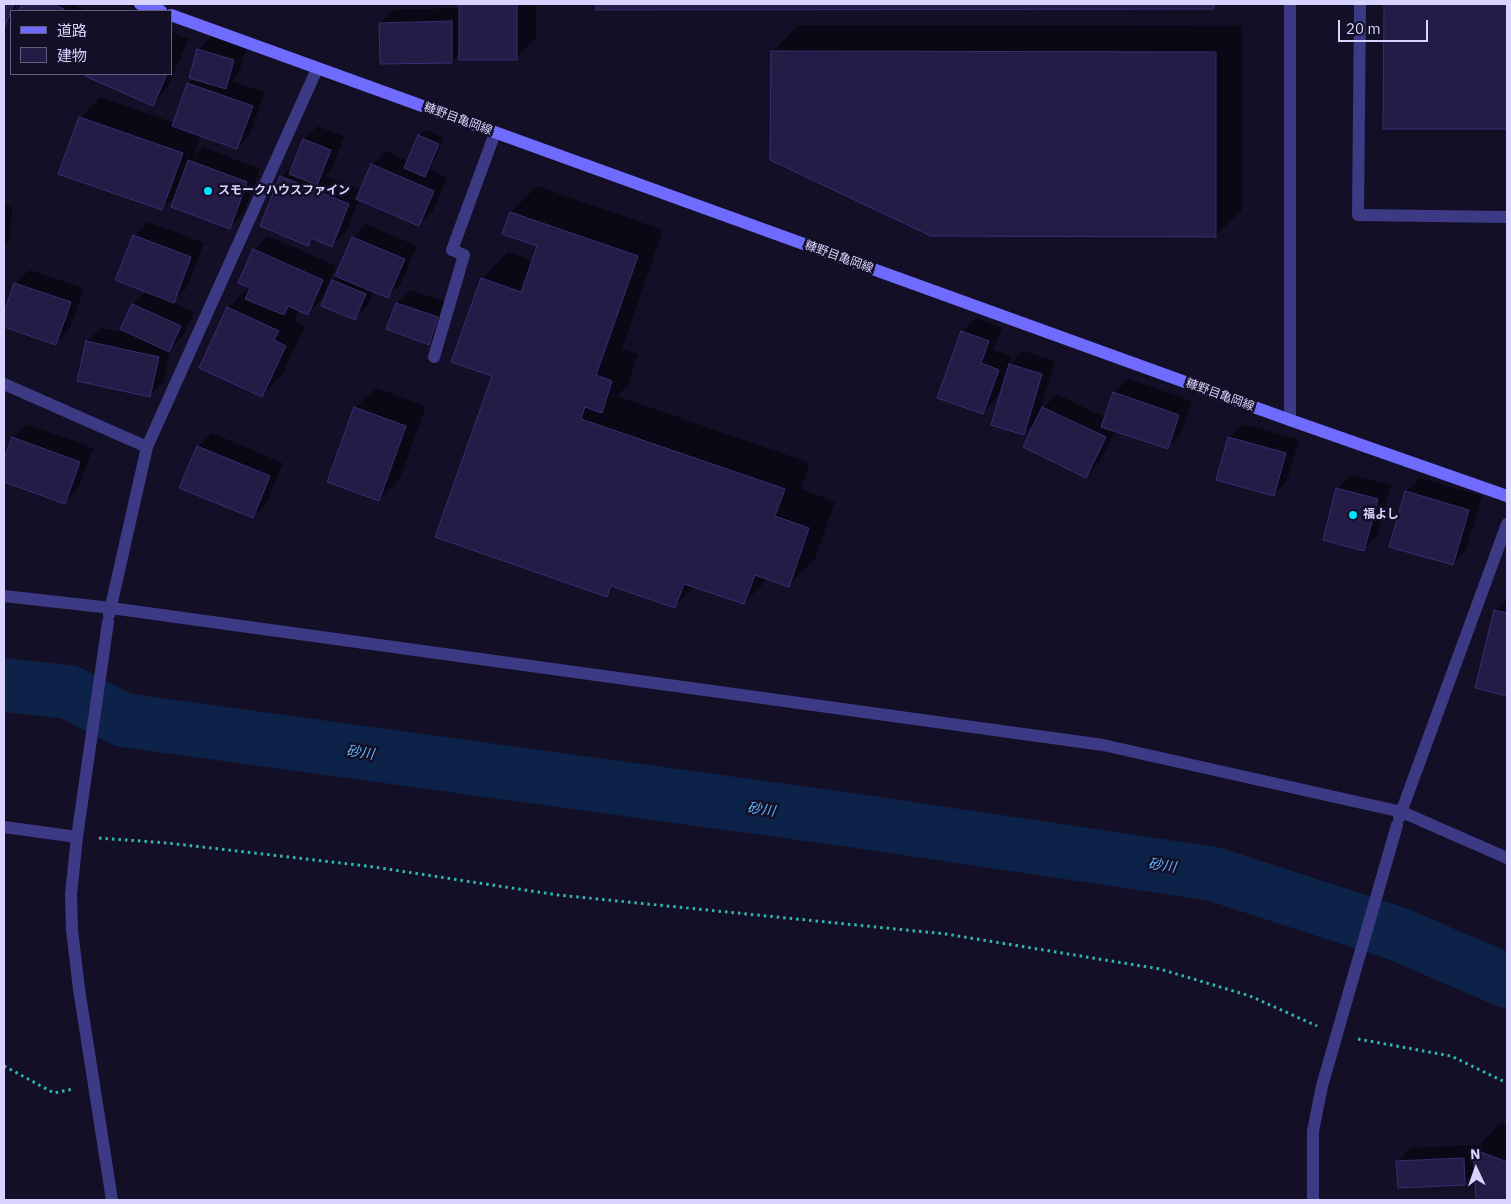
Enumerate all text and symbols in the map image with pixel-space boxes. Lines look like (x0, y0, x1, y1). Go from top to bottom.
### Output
legend (10, 10, 172, 75)
scale bar (1341, 10, 1431, 42)
text: 20 m (1346, 19, 1381, 38)
text: 道路 (57, 21, 87, 40)
text: 建物 (57, 46, 87, 65)
street label: 糠野目亀岡線 (422, 100, 494, 138)
place label: スモークハウスファイン (218, 184, 350, 198)
marker: スモークハウスファイン (202, 185, 214, 197)
street label: 糠野目亀岡線 (803, 238, 875, 276)
street label: 糠野目亀岡線 (1184, 376, 1256, 414)
place label: 福よし (1363, 508, 1399, 522)
marker: 福よし (1347, 509, 1359, 521)
water label: 砂川 (345, 743, 375, 763)
water label: 砂川 (746, 800, 776, 820)
water label: 砂川 (1147, 856, 1177, 876)
north arrow (1451, 1144, 1501, 1194)
text: N (1470, 1145, 1481, 1163)

